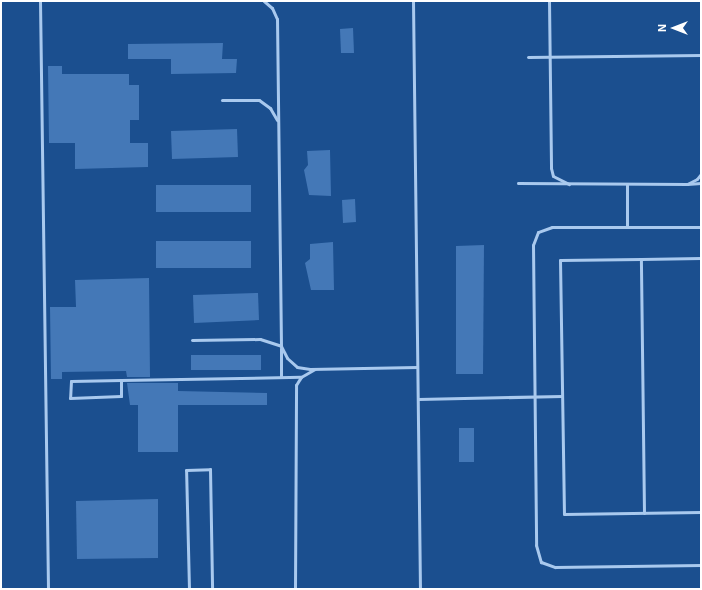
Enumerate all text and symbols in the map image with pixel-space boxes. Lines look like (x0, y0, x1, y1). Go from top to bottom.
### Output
north arrow (654, 8, 694, 48)
text: N (656, 24, 668, 32)

